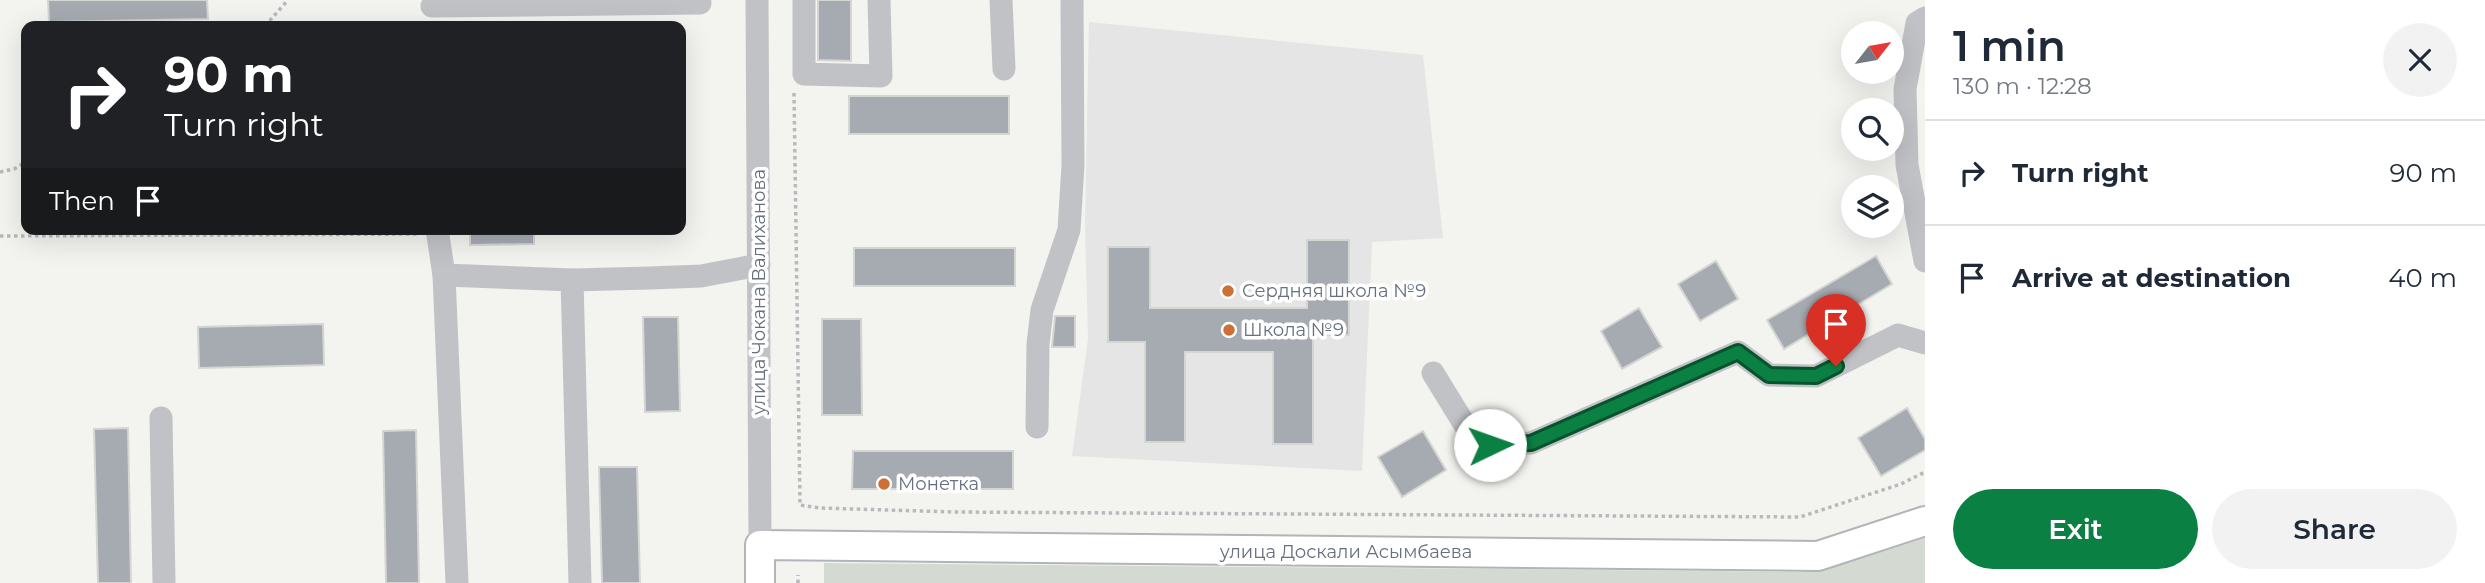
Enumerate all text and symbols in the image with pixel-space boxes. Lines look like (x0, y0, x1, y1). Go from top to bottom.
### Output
text: 1 min (1953, 20, 2066, 72)
north arrow (1841, 21, 1904, 84)
map controls (1841, 21, 1904, 238)
button: close (2383, 23, 2457, 97)
text: 90 m (164, 45, 294, 104)
icon: right (49, 49, 140, 140)
text: 130 m · 12:28 (1953, 72, 2092, 100)
button: search (1841, 98, 1904, 161)
text: Turn right (164, 105, 324, 144)
icon: right (1953, 154, 1991, 192)
text: Turn right (2012, 157, 2148, 189)
text: 90 m (2390, 157, 2457, 189)
street label: улица Чокана Валиханова (748, 169, 770, 416)
button: layers (1841, 175, 1904, 238)
icon: arrive (129, 182, 167, 220)
text: Then (49, 185, 115, 217)
icon: arrive (1953, 259, 1991, 297)
text: Arrive at destination (2012, 262, 2291, 294)
text: 40 m (2388, 262, 2457, 294)
place label: Сердняя школа №9 (1242, 280, 1426, 302)
marker: Сердняя школа №9 (1220, 283, 1236, 299)
pin (1806, 294, 1866, 366)
icon: arrive (1817, 305, 1855, 343)
place label: Школа №9 (1243, 319, 1344, 341)
marker: Школа №9 (1221, 322, 1237, 338)
position arrow (1453, 408, 1527, 482)
place label: Монетка (898, 473, 979, 495)
marker: Монетка (876, 476, 892, 492)
button: Exit (1953, 489, 2198, 569)
button: Share (2212, 489, 2457, 569)
street label: улица Доскали Асымбаева (1219, 541, 1472, 563)

